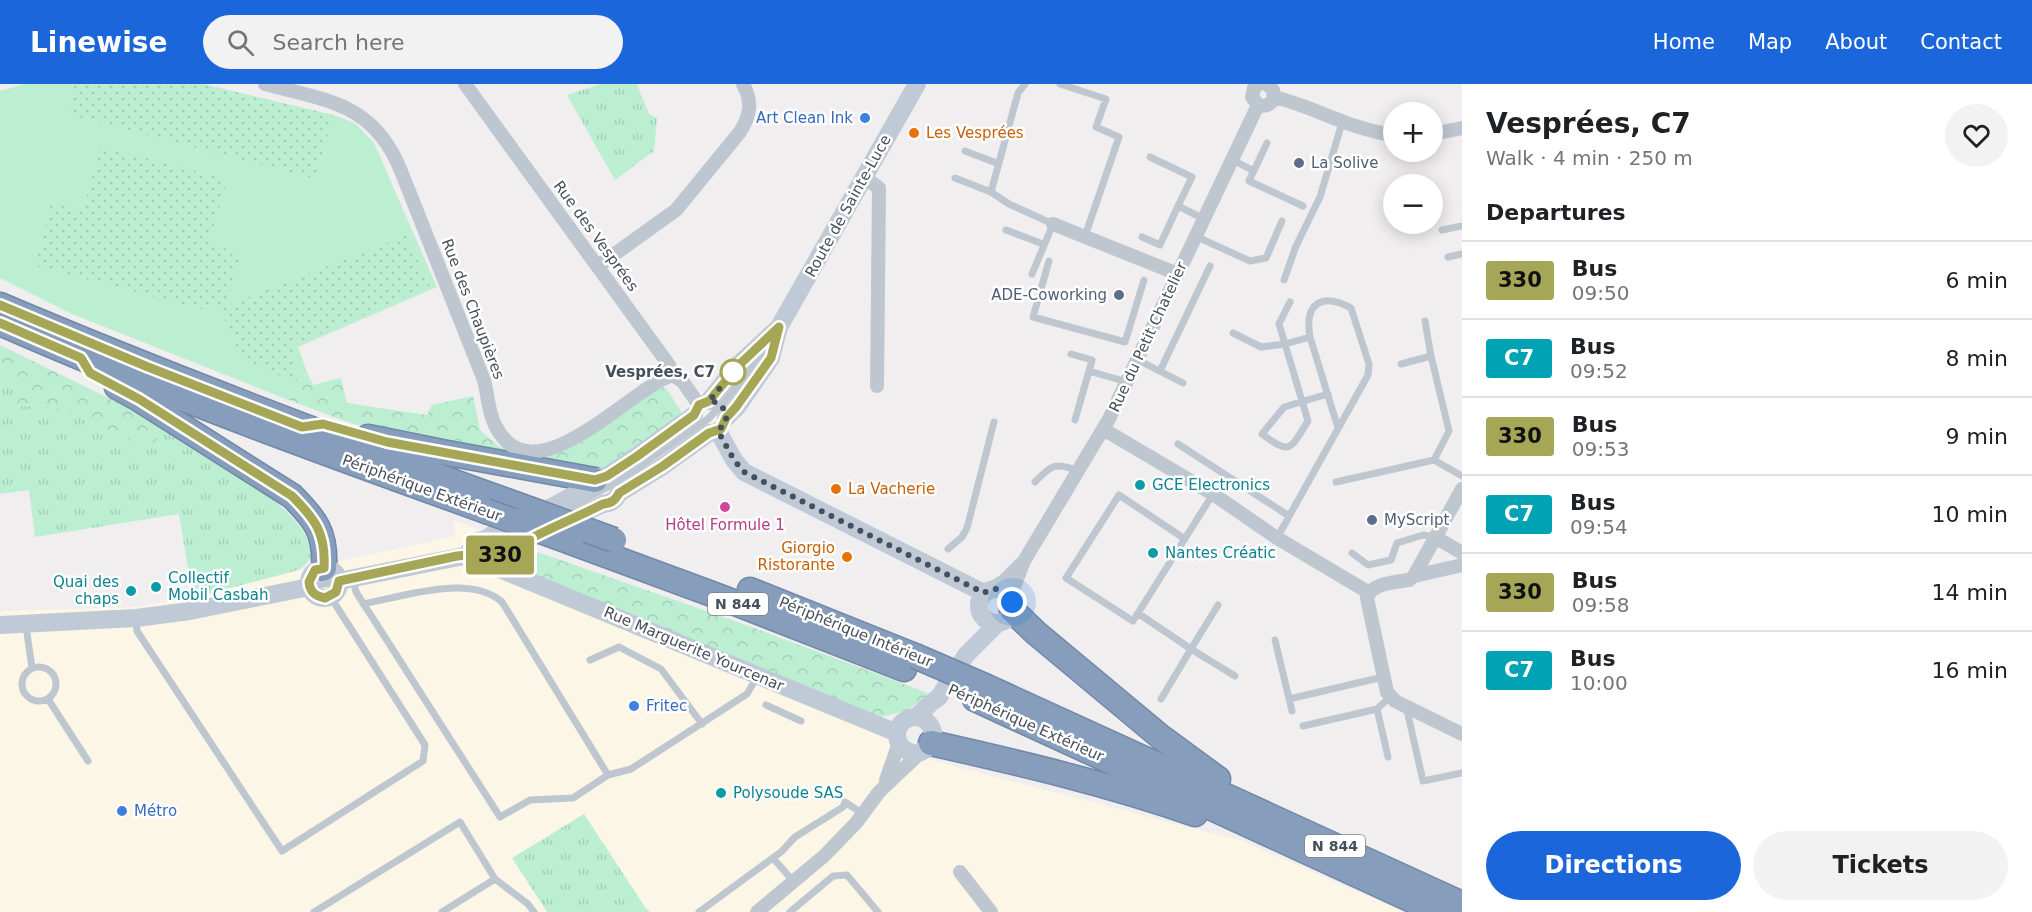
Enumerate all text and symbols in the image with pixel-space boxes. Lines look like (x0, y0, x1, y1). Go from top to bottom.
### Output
search box (203, 15, 623, 69)
text: Linewise (30, 26, 167, 59)
icon: search (224, 26, 257, 59)
text: Search here (272, 30, 405, 55)
text: Home (1653, 30, 1715, 54)
text: Map (1748, 30, 1792, 54)
text: About (1825, 30, 1887, 54)
text: Contact (1920, 30, 2002, 54)
map controls (1383, 102, 1443, 234)
button: + (1383, 102, 1443, 162)
button: heart (1945, 104, 2008, 167)
text: Vesprées, C7 (1486, 107, 1691, 140)
place label: Art Clean Ink (756, 109, 853, 127)
marker: Art Clean Ink (858, 111, 872, 125)
place label: Les Vesprées (926, 124, 1024, 142)
marker: Les Vesprées (907, 126, 921, 140)
street label: Route de Sainte-Luce (801, 132, 895, 280)
text: Walk · 4 min · 250 m (1486, 146, 1693, 170)
place label: La Solive (1311, 154, 1378, 172)
marker: La Solive (1292, 156, 1306, 170)
button: − (1383, 174, 1443, 234)
street label: Rue des Vesprées (550, 177, 642, 295)
text: Departures (1486, 200, 1626, 225)
street label: Rue des Chaupières (438, 236, 508, 382)
text: Bus (1572, 256, 1617, 281)
street label: Rue du Petit Chatelier (1105, 258, 1191, 415)
text: 330 (1498, 268, 1542, 292)
text: 6 min (1946, 268, 2008, 293)
text: 09:50 (1572, 281, 1629, 305)
place label: ADE-Coworking (991, 286, 1107, 304)
marker: ADE-Coworking (1112, 288, 1126, 302)
text: Bus (1570, 334, 1616, 359)
text: C7 (1504, 346, 1534, 370)
text: 8 min (1946, 346, 2008, 371)
marker: Vesprées, C7 (720, 359, 746, 385)
text: 09:52 (1570, 359, 1628, 383)
place label: Vesprées, C7 (605, 363, 715, 381)
text: Bus (1572, 412, 1617, 437)
text: 330 (1498, 424, 1542, 448)
text: 9 min (1946, 424, 2008, 449)
text: 09:53 (1572, 437, 1629, 461)
street label: Périphérique Extérieur (340, 451, 505, 526)
place label: GCE Electronics (1152, 476, 1270, 494)
marker: GCE Electronics (1133, 478, 1147, 492)
place label: La Vacherie (848, 480, 935, 498)
marker: La Vacherie (829, 482, 843, 496)
text: Bus (1570, 490, 1616, 515)
marker: Hôtel Formule 1 (718, 500, 732, 514)
text: C7 (1504, 502, 1534, 526)
text: 10 min (1932, 502, 2008, 527)
place label: MyScript (1384, 511, 1449, 529)
marker: MyScript (1365, 513, 1379, 527)
text: 09:54 (1570, 515, 1628, 539)
place label: Hôtel Formule 1 (665, 516, 785, 534)
line badge: 330 (466, 536, 534, 574)
place label: Giorgio Ristorante (758, 539, 835, 574)
text: 330 (478, 543, 522, 567)
place label: Nantes Créatic (1165, 544, 1276, 562)
marker: Nantes Créatic (1146, 546, 1160, 560)
marker: Giorgio Ristorante (840, 550, 854, 564)
text: Bus (1572, 568, 1617, 593)
place label: Collectif Mobil Casbah (168, 569, 268, 604)
place label: Quai des chaps (53, 573, 119, 608)
marker: Collectif Mobil Casbah (149, 580, 163, 594)
text: 330 (1498, 580, 1542, 604)
text: 14 min (1932, 580, 2008, 605)
marker: Quai des chaps (124, 584, 138, 598)
your location (997, 587, 1027, 617)
road number: N 844 (708, 593, 768, 615)
street label: Périphérique Intérieur (777, 593, 936, 671)
text: 09:58 (1572, 593, 1629, 617)
street label: Rue Marguerite Yourcenar (601, 603, 787, 695)
text: Bus (1570, 646, 1616, 671)
text: C7 (1504, 658, 1534, 682)
text: 16 min (1932, 658, 2008, 683)
text: 10:00 (1570, 671, 1628, 695)
street label: Périphérique Extérieur (945, 681, 1107, 766)
place label: Fritec (646, 697, 687, 715)
marker: Fritec (627, 699, 641, 713)
place label: Polysoude SAS (733, 784, 843, 802)
marker: Polysoude SAS (714, 786, 728, 800)
place label: Métro (134, 802, 177, 820)
marker: Métro (115, 804, 129, 818)
button: Directions (1486, 831, 1741, 900)
button: Tickets (1753, 831, 2008, 900)
road number: N 844 (1305, 835, 1365, 857)

